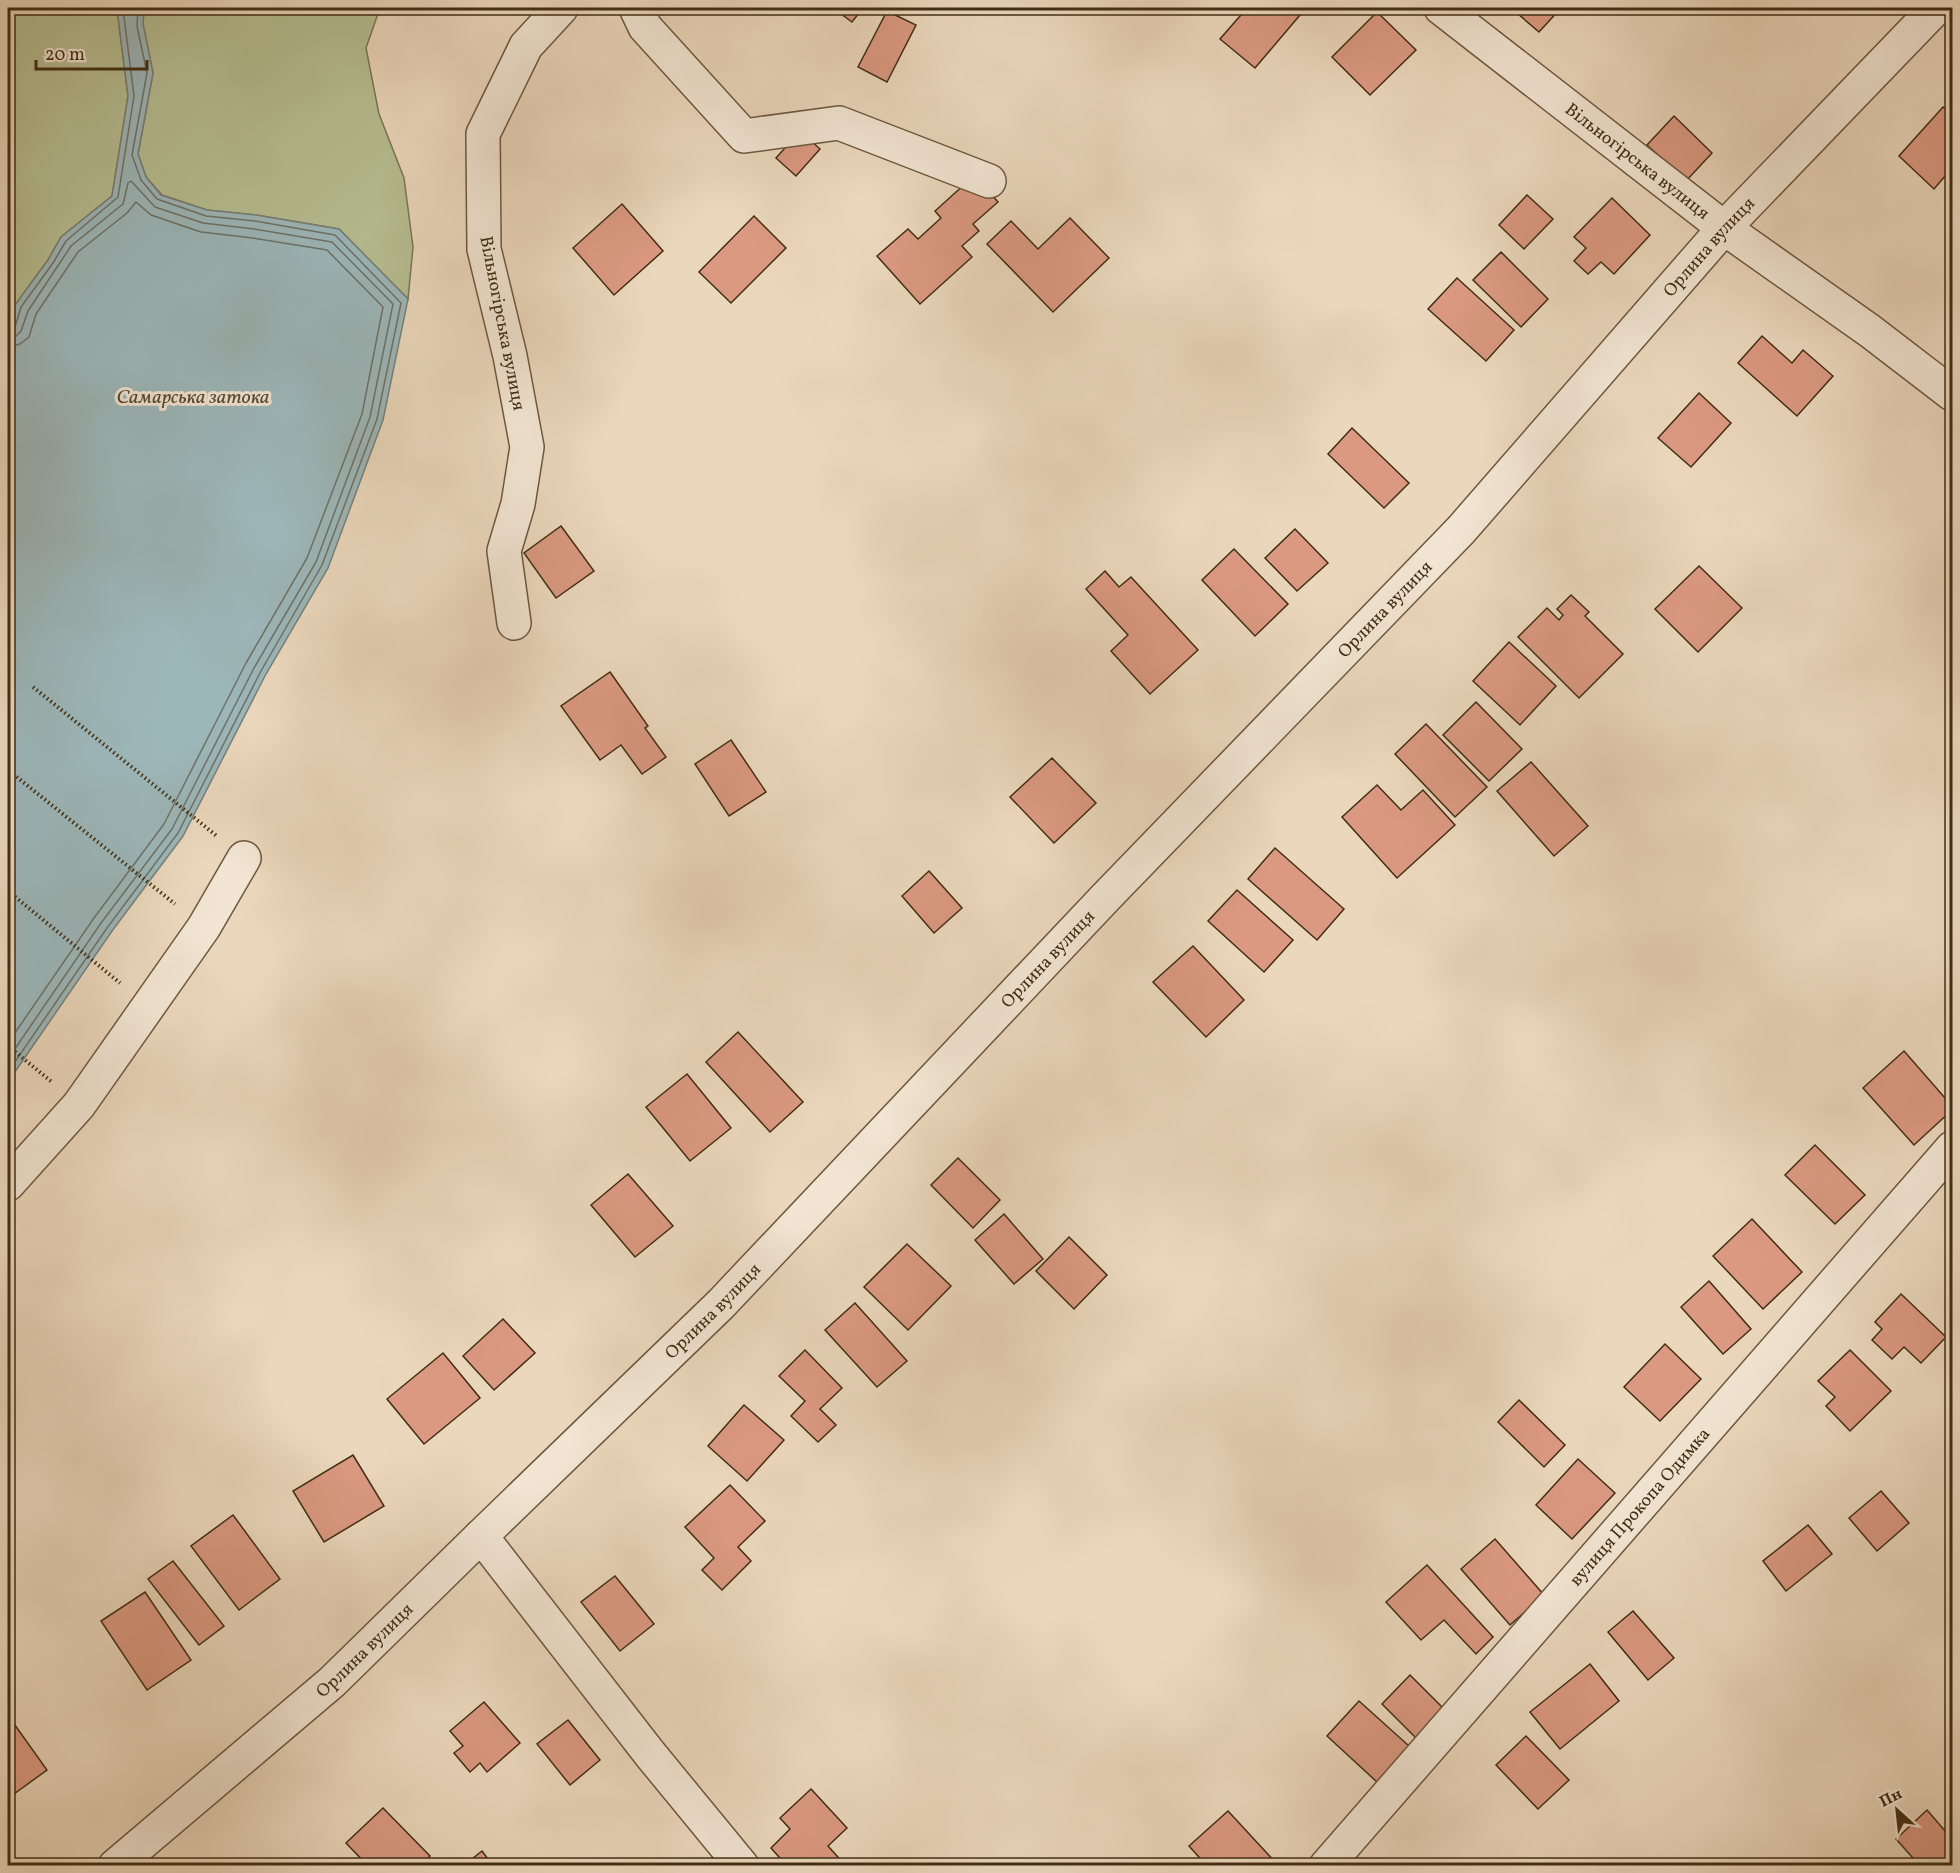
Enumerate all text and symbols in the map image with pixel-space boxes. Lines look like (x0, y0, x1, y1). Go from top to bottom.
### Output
scale bar (36, 33, 147, 71)
text: 20 m (45, 43, 85, 68)
street label: Вільногірська вулиця (1559, 98, 1714, 226)
street label: Орлина вулиця (1658, 192, 1761, 303)
street label: Вільногірська вулиця (472, 234, 531, 413)
water label: Самарська затока (116, 384, 270, 412)
street label: Орлина вулиця (1333, 556, 1439, 664)
street label: Орлина вулиця (996, 905, 1101, 1015)
street label: Орлина вулиця (660, 1258, 767, 1366)
street label: вулиця Прокопа Одимка (1564, 1423, 1717, 1592)
street label: Орлина вулиця (311, 1598, 420, 1704)
north arrow (1867, 1780, 1927, 1840)
text: Пн (1876, 1783, 1906, 1813)

